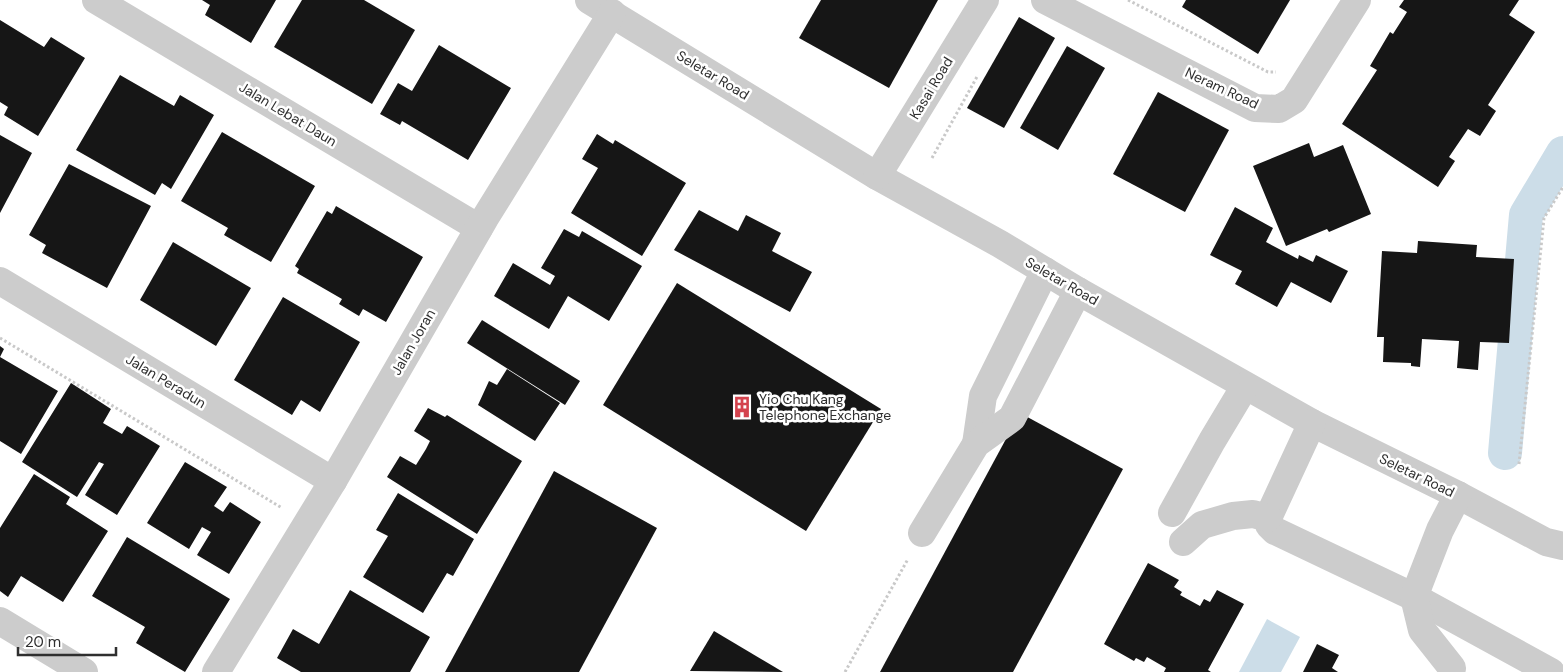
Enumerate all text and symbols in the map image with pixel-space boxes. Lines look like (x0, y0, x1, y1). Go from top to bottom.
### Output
street label: Seletar Road (673, 46, 753, 104)
street label: Kasai Road (905, 53, 957, 123)
street label: Neram Road (1182, 63, 1262, 113)
street label: Jalan Lebat Daun (236, 78, 340, 150)
street label: Seletar Road (1022, 253, 1102, 309)
street label: Jalan Joran (387, 306, 439, 378)
street label: Jalan Peradun (123, 350, 209, 412)
place label: Yio Chu Kang Telephone Exchange (759, 390, 891, 424)
building icon: Yio Chu Kang Telephone Exchange (729, 394, 755, 420)
street label: Seletar Road (1376, 449, 1458, 501)
scale bar (18, 624, 115, 656)
text: 20 m (25, 632, 61, 652)

